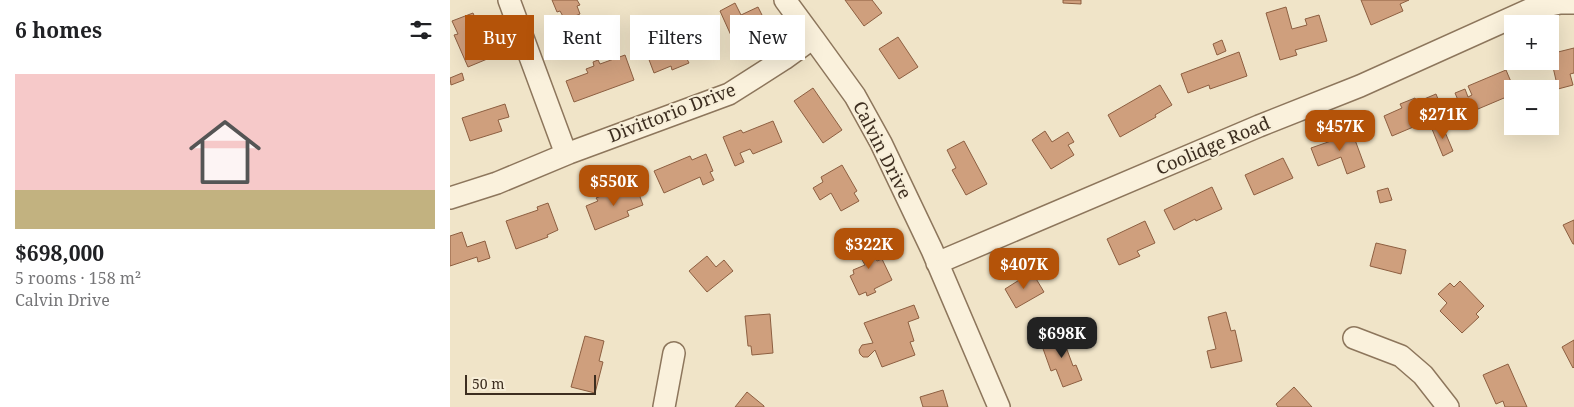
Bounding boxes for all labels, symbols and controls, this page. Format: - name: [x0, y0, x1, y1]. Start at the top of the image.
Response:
- chip: Buy: [465, 15, 534, 60]
- chip: Rent: [544, 15, 620, 60]
- chip: Filters: [630, 15, 720, 60]
- chip: New: [730, 15, 805, 60]
- map controls: [1504, 15, 1559, 135]
- button: +: [1504, 15, 1559, 70]
- text: 6 homes: [15, 16, 102, 44]
- icon: filters: [407, 16, 435, 44]
- street label: Divittorio Drive: [604, 77, 739, 147]
- button: −: [1504, 80, 1559, 135]
- street label: Calvin Drive: [848, 97, 918, 202]
- pin: $271K: [1408, 98, 1478, 140]
- text: $271K: [1419, 103, 1467, 125]
- icon: home: [180, 107, 270, 197]
- street label: Coolidge Road: [1152, 110, 1273, 180]
- pin: $457K: [1305, 110, 1375, 152]
- text: $457K: [1316, 115, 1364, 137]
- pin: $550K: [579, 164, 649, 207]
- text: $550K: [590, 170, 638, 192]
- pin: $322K: [834, 228, 904, 270]
- text: $322K: [845, 233, 893, 255]
- text: $698,000: [15, 239, 104, 267]
- pin: $407K: [989, 248, 1059, 290]
- text: $407K: [1000, 253, 1048, 275]
- text: 5 rooms · 158 m²: [15, 267, 141, 289]
- text: Calvin Drive: [15, 289, 110, 311]
- pin: $698K: [1027, 316, 1097, 359]
- text: $698K: [1038, 322, 1086, 344]
- scale bar: [465, 372, 596, 395]
- text: 50 m: [472, 374, 505, 393]

